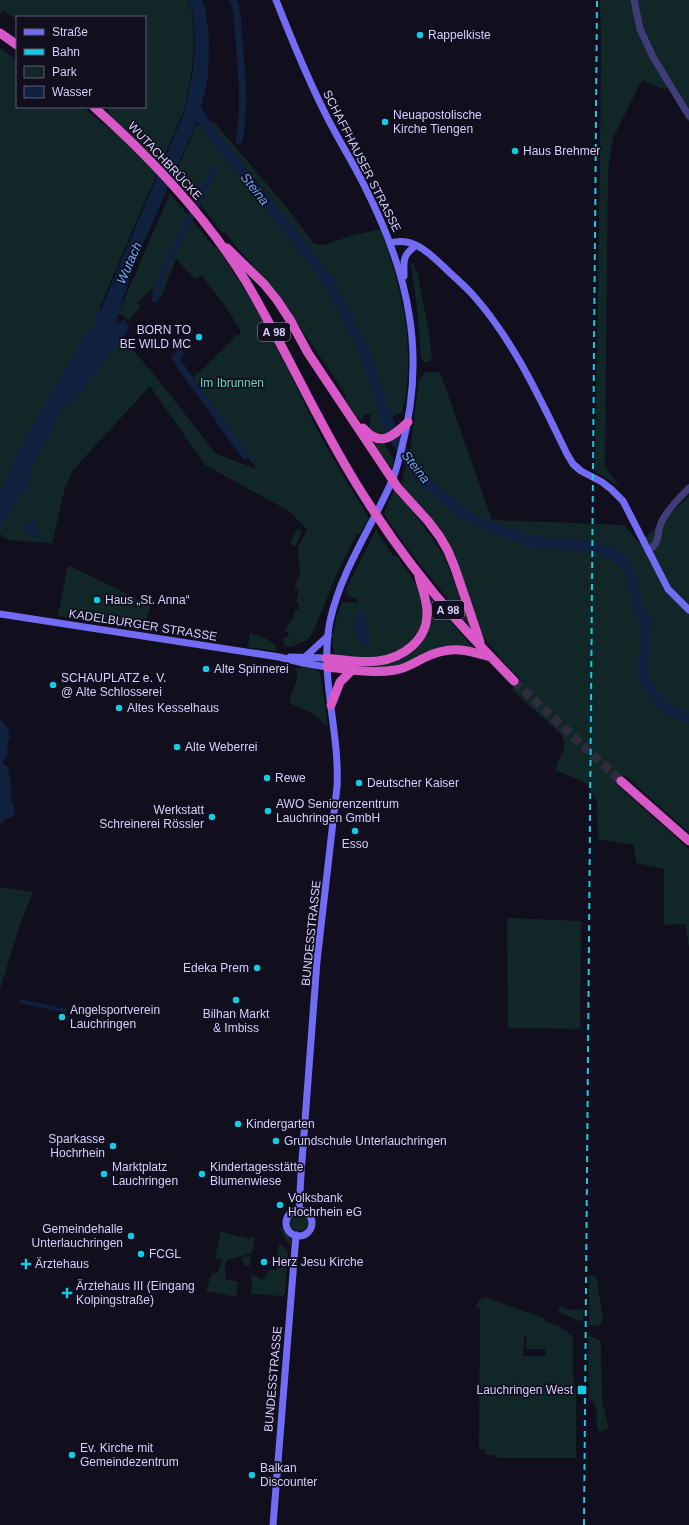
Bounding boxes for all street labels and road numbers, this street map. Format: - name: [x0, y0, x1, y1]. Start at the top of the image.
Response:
- street label: SCHAFFHAUSER STRASSE: [320, 88, 404, 234]
- street label: WUTACHBRÜCKE: [125, 119, 205, 203]
- road number: A 98: [258, 323, 290, 341]
- road number: A 98: [432, 601, 464, 619]
- street label: KADELBURGER STRASSE: [68, 606, 218, 644]
- street label: BUNDESSTRASSE: [298, 880, 324, 986]
- street label: BUNDESSTRASSE: [261, 1326, 285, 1432]

